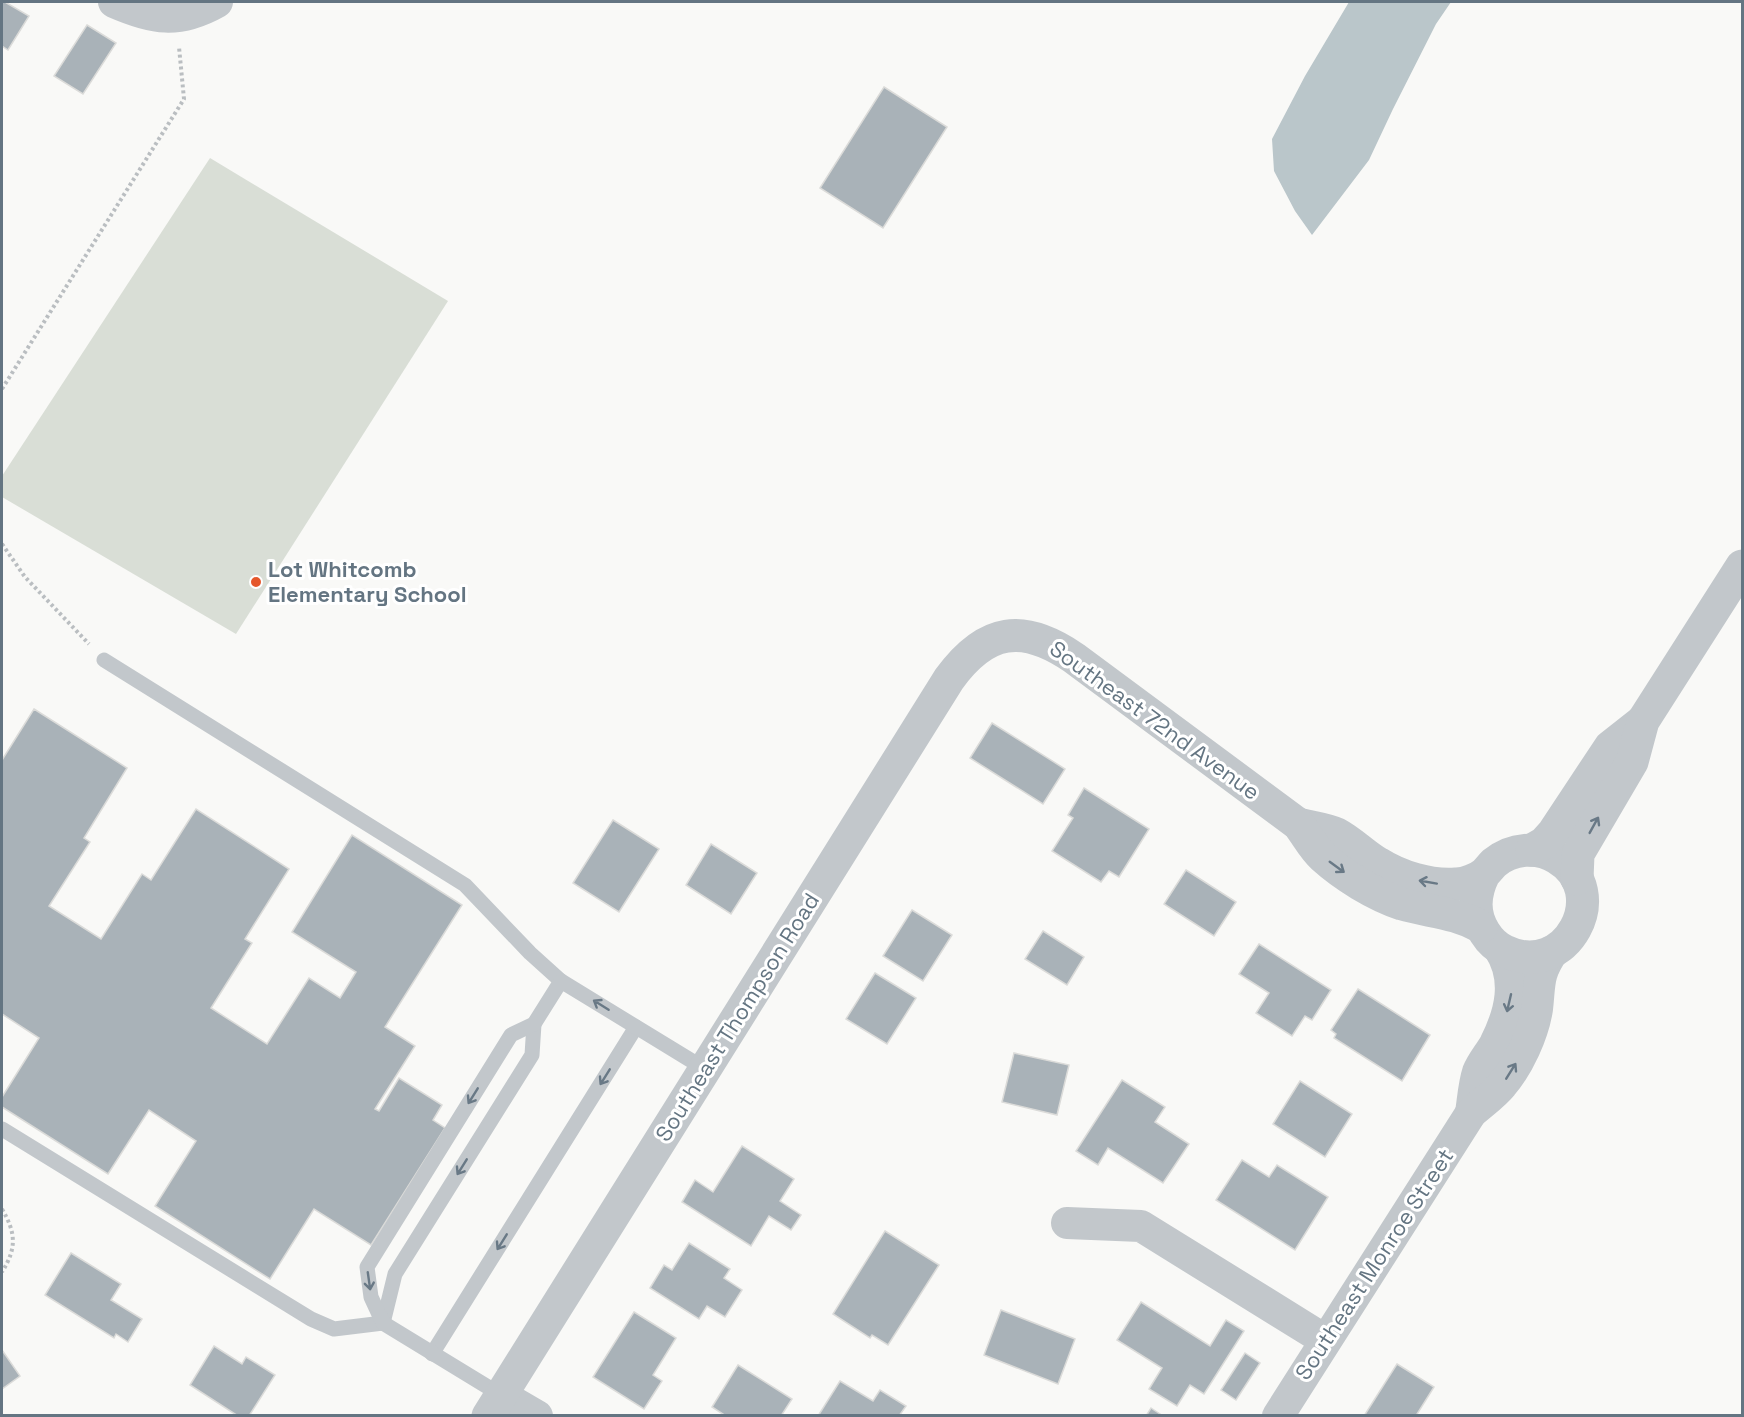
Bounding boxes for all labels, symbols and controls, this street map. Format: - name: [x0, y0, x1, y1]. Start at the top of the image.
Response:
- place label: Lot Whitcomb Elementary School: [268, 555, 467, 608]
- marker: Lot Whitcomb Elementary School: [249, 575, 263, 589]
- street label: Southeast 72nd Avenue: [1044, 634, 1266, 806]
- one-way arrow: [1588, 817, 1600, 834]
- one-way arrow: [1328, 861, 1344, 873]
- one-way arrow: [1419, 876, 1439, 887]
- street label: Southeast Thompson Road: [649, 888, 825, 1146]
- one-way arrow: [1503, 993, 1514, 1013]
- one-way arrow: [593, 999, 610, 1011]
- one-way arrow: [1505, 1063, 1517, 1080]
- one-way arrow: [599, 1068, 611, 1085]
- one-way arrow: [467, 1087, 479, 1104]
- street label: Southeast Monroe Street: [1289, 1143, 1459, 1385]
- one-way arrow: [455, 1158, 467, 1175]
- one-way arrow: [496, 1233, 508, 1250]
- one-way arrow: [363, 1271, 374, 1290]

